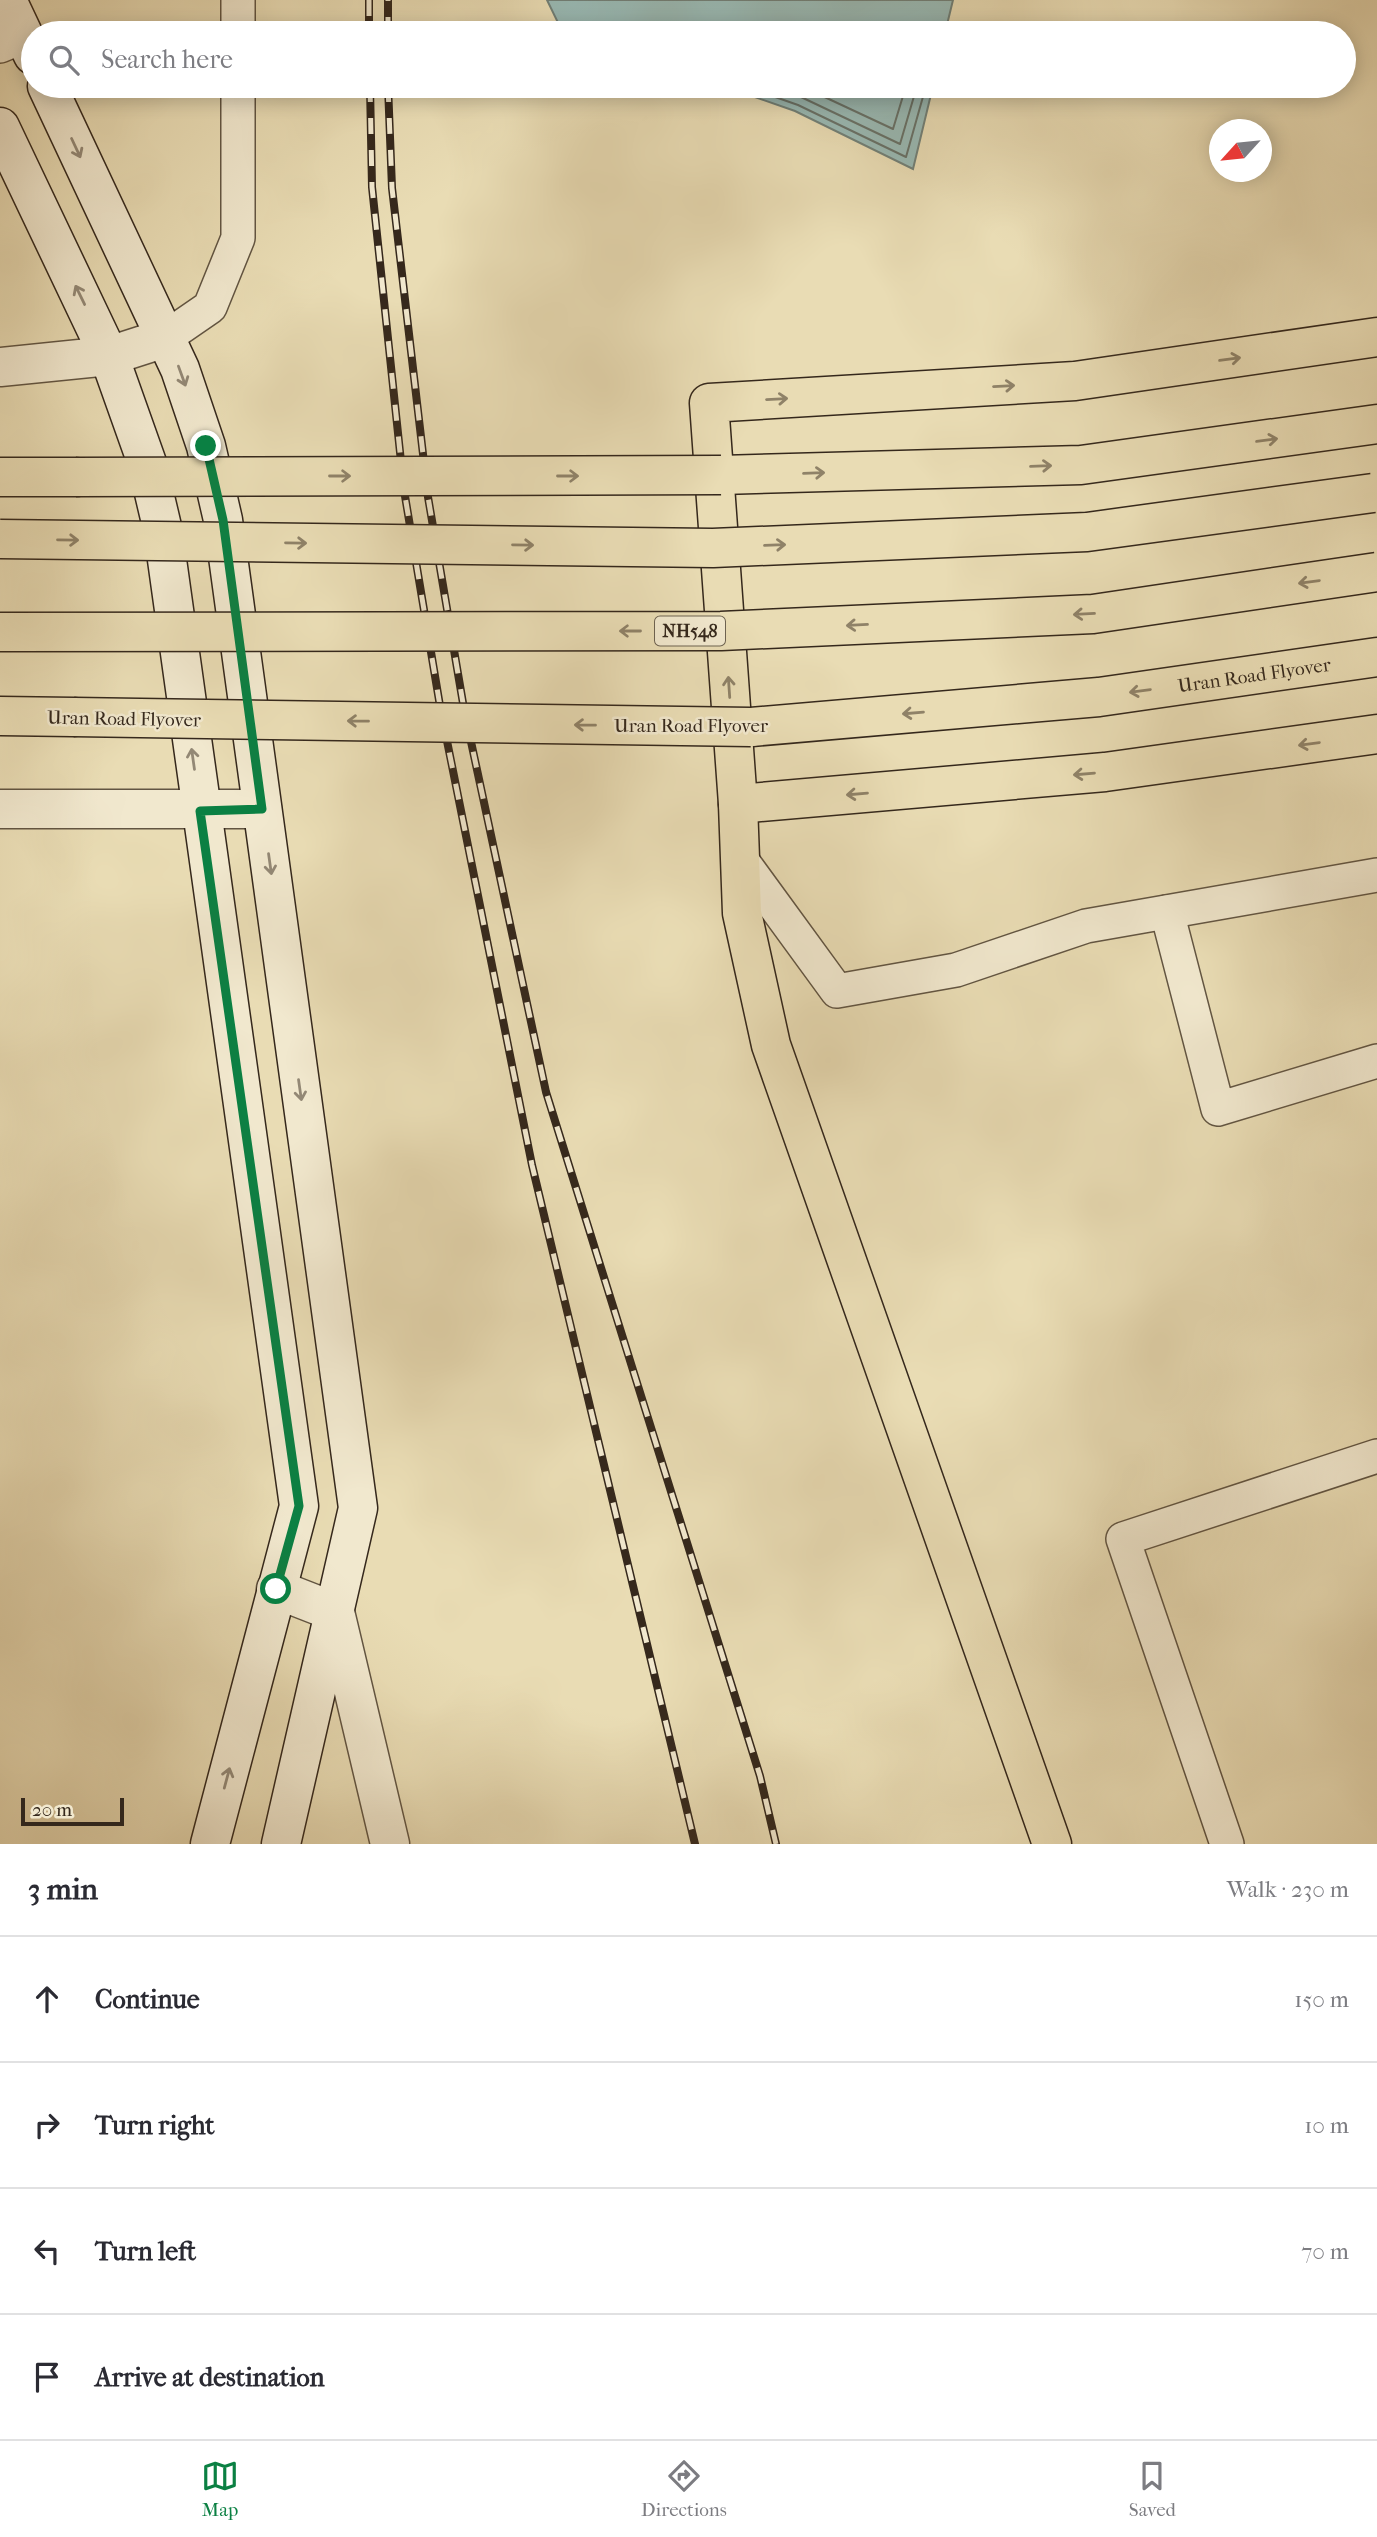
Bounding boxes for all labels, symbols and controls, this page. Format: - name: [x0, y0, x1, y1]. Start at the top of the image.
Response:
- search box: [21, 21, 1356, 98]
- icon: search: [45, 41, 83, 79]
- text: Search here: [101, 44, 233, 75]
- north arrow: [1209, 119, 1272, 182]
- one-way arrow: [71, 137, 84, 158]
- one-way arrow: [73, 285, 86, 306]
- one-way arrow: [1218, 352, 1241, 365]
- one-way arrow: [177, 365, 189, 387]
- one-way arrow: [993, 379, 1016, 392]
- one-way arrow: [765, 392, 788, 405]
- route end: [190, 430, 221, 461]
- one-way arrow: [1255, 433, 1278, 446]
- one-way arrow: [1029, 459, 1052, 472]
- one-way arrow: [802, 466, 825, 479]
- one-way arrow: [329, 469, 352, 483]
- one-way arrow: [556, 469, 579, 483]
- one-way arrow: [56, 533, 79, 547]
- one-way arrow: [284, 536, 307, 550]
- one-way arrow: [511, 539, 534, 552]
- one-way arrow: [763, 539, 786, 552]
- one-way arrow: [1299, 576, 1321, 589]
- one-way arrow: [1074, 608, 1096, 621]
- road number: NH548: [655, 616, 725, 646]
- one-way arrow: [846, 619, 869, 632]
- one-way arrow: [618, 624, 641, 638]
- street label: Uran Road Flyover: [1176, 654, 1333, 698]
- one-way arrow: [722, 676, 735, 699]
- one-way arrow: [1129, 685, 1152, 698]
- street label: Uran Road Flyover: [47, 707, 202, 731]
- one-way arrow: [903, 707, 925, 720]
- one-way arrow: [346, 715, 369, 728]
- street label: Uran Road Flyover: [614, 715, 769, 737]
- one-way arrow: [574, 718, 597, 732]
- one-way arrow: [1299, 737, 1321, 750]
- one-way arrow: [187, 748, 200, 771]
- one-way arrow: [1073, 768, 1096, 781]
- one-way arrow: [847, 788, 869, 801]
- one-way arrow: [263, 852, 276, 875]
- one-way arrow: [294, 1078, 307, 1101]
- route start: [260, 1573, 291, 1604]
- one-way arrow: [221, 1767, 234, 1790]
- scale bar: [21, 1795, 124, 1827]
- text: 20 m: [32, 1799, 72, 1821]
- text: 3 min: [28, 1872, 98, 1907]
- text: Walk · 230 m: [1227, 1876, 1349, 1903]
- icon: ahead: [28, 1980, 66, 2018]
- text: Continue: [95, 1984, 200, 2015]
- text: 150 m: [1294, 1986, 1349, 2013]
- icon: right: [28, 2106, 66, 2144]
- text: Turn right: [95, 2110, 215, 2141]
- text: 10 m: [1304, 2112, 1349, 2139]
- icon: left: [28, 2232, 66, 2270]
- text: Turn left: [95, 2236, 196, 2267]
- text: 70 m: [1301, 2238, 1349, 2265]
- icon: arrive: [28, 2358, 66, 2396]
- text: Arrive at destination: [95, 2362, 325, 2393]
- tab: Map: [201, 2457, 239, 2521]
- tab: Directions: [641, 2457, 727, 2521]
- tab: Saved: [1129, 2457, 1176, 2521]

